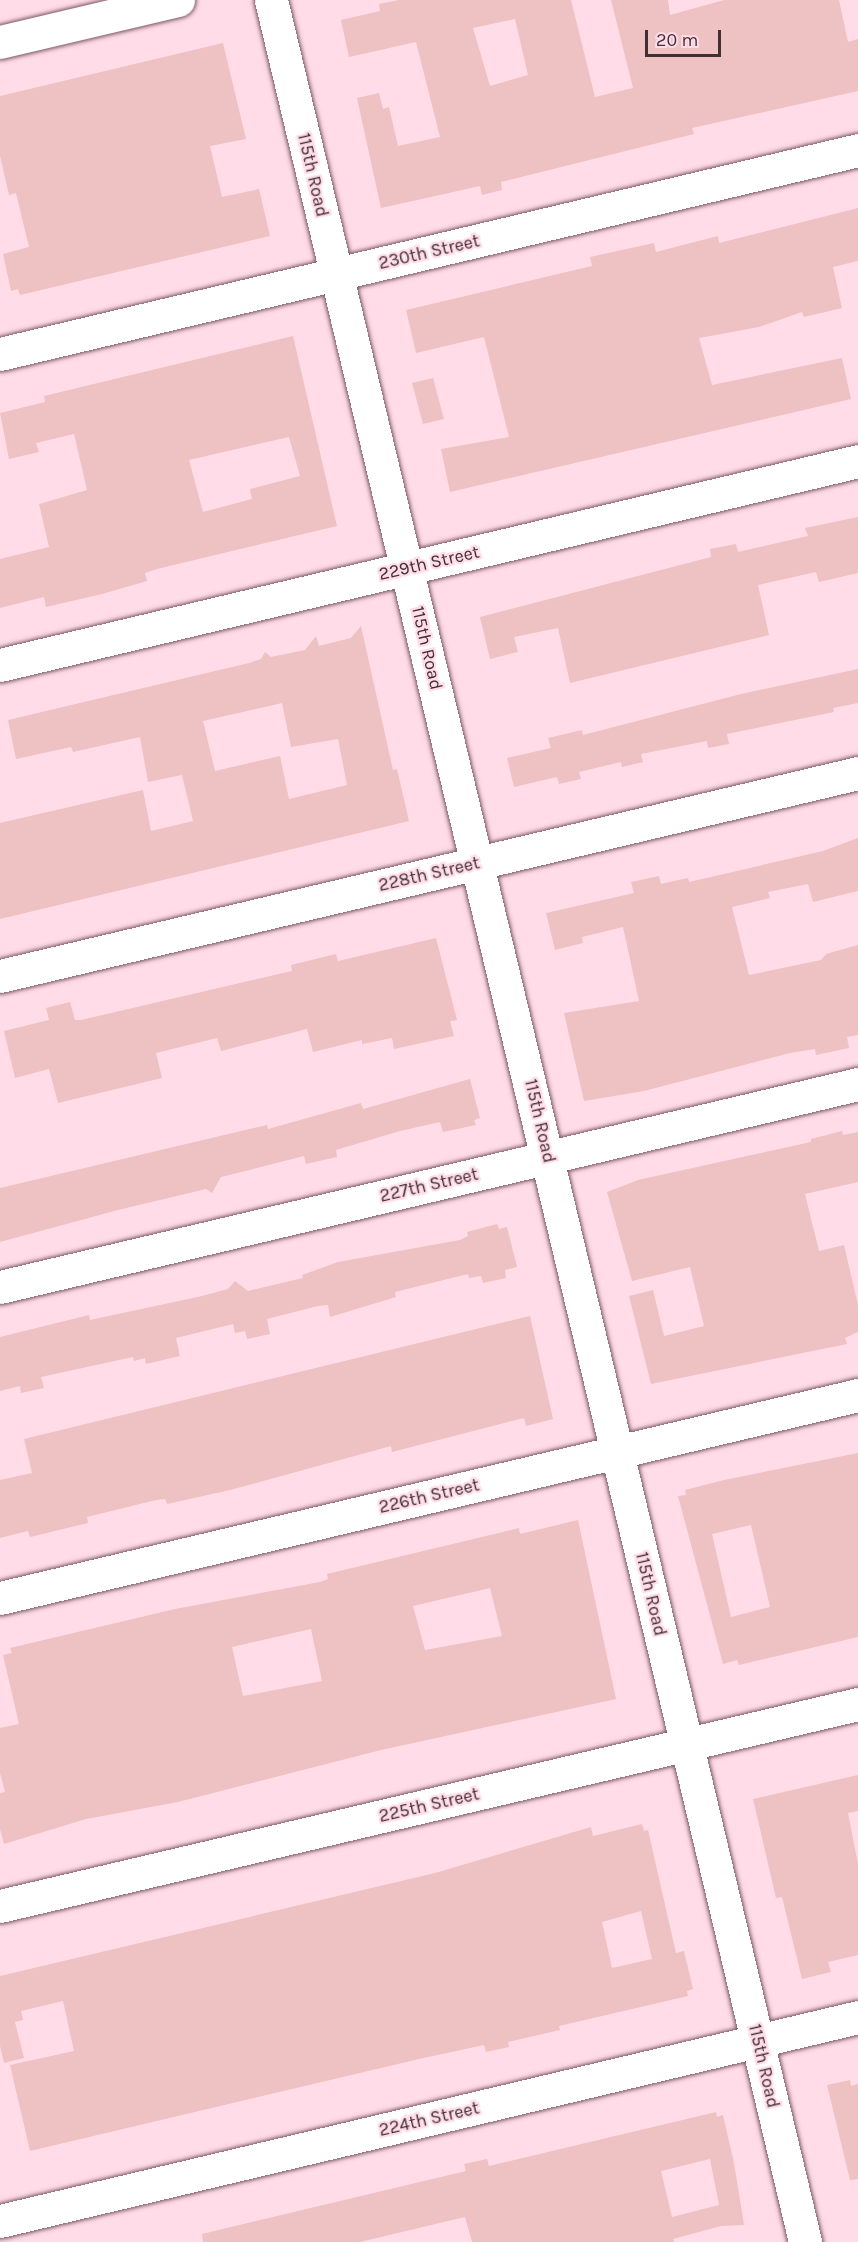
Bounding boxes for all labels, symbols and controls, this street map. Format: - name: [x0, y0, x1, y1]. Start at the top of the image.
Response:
- scale bar: [648, 18, 724, 56]
- text: 20 m: [656, 29, 698, 51]
- street label: 115th Road: [293, 131, 333, 219]
- street label: 230th Street: [376, 230, 482, 274]
- street label: 229th Street: [377, 541, 481, 585]
- street label: 115th Road: [407, 604, 447, 692]
- street label: 228th Street: [376, 852, 482, 896]
- street label: 115th Road: [520, 1077, 560, 1165]
- street label: 227th Street: [378, 1163, 480, 1207]
- street label: 226th Street: [377, 1474, 481, 1518]
- street label: 115th Road: [631, 1550, 671, 1638]
- street label: 225th Street: [377, 1783, 481, 1827]
- street label: 115th Road: [744, 2022, 784, 2110]
- street label: 224th Street: [377, 2097, 481, 2141]

